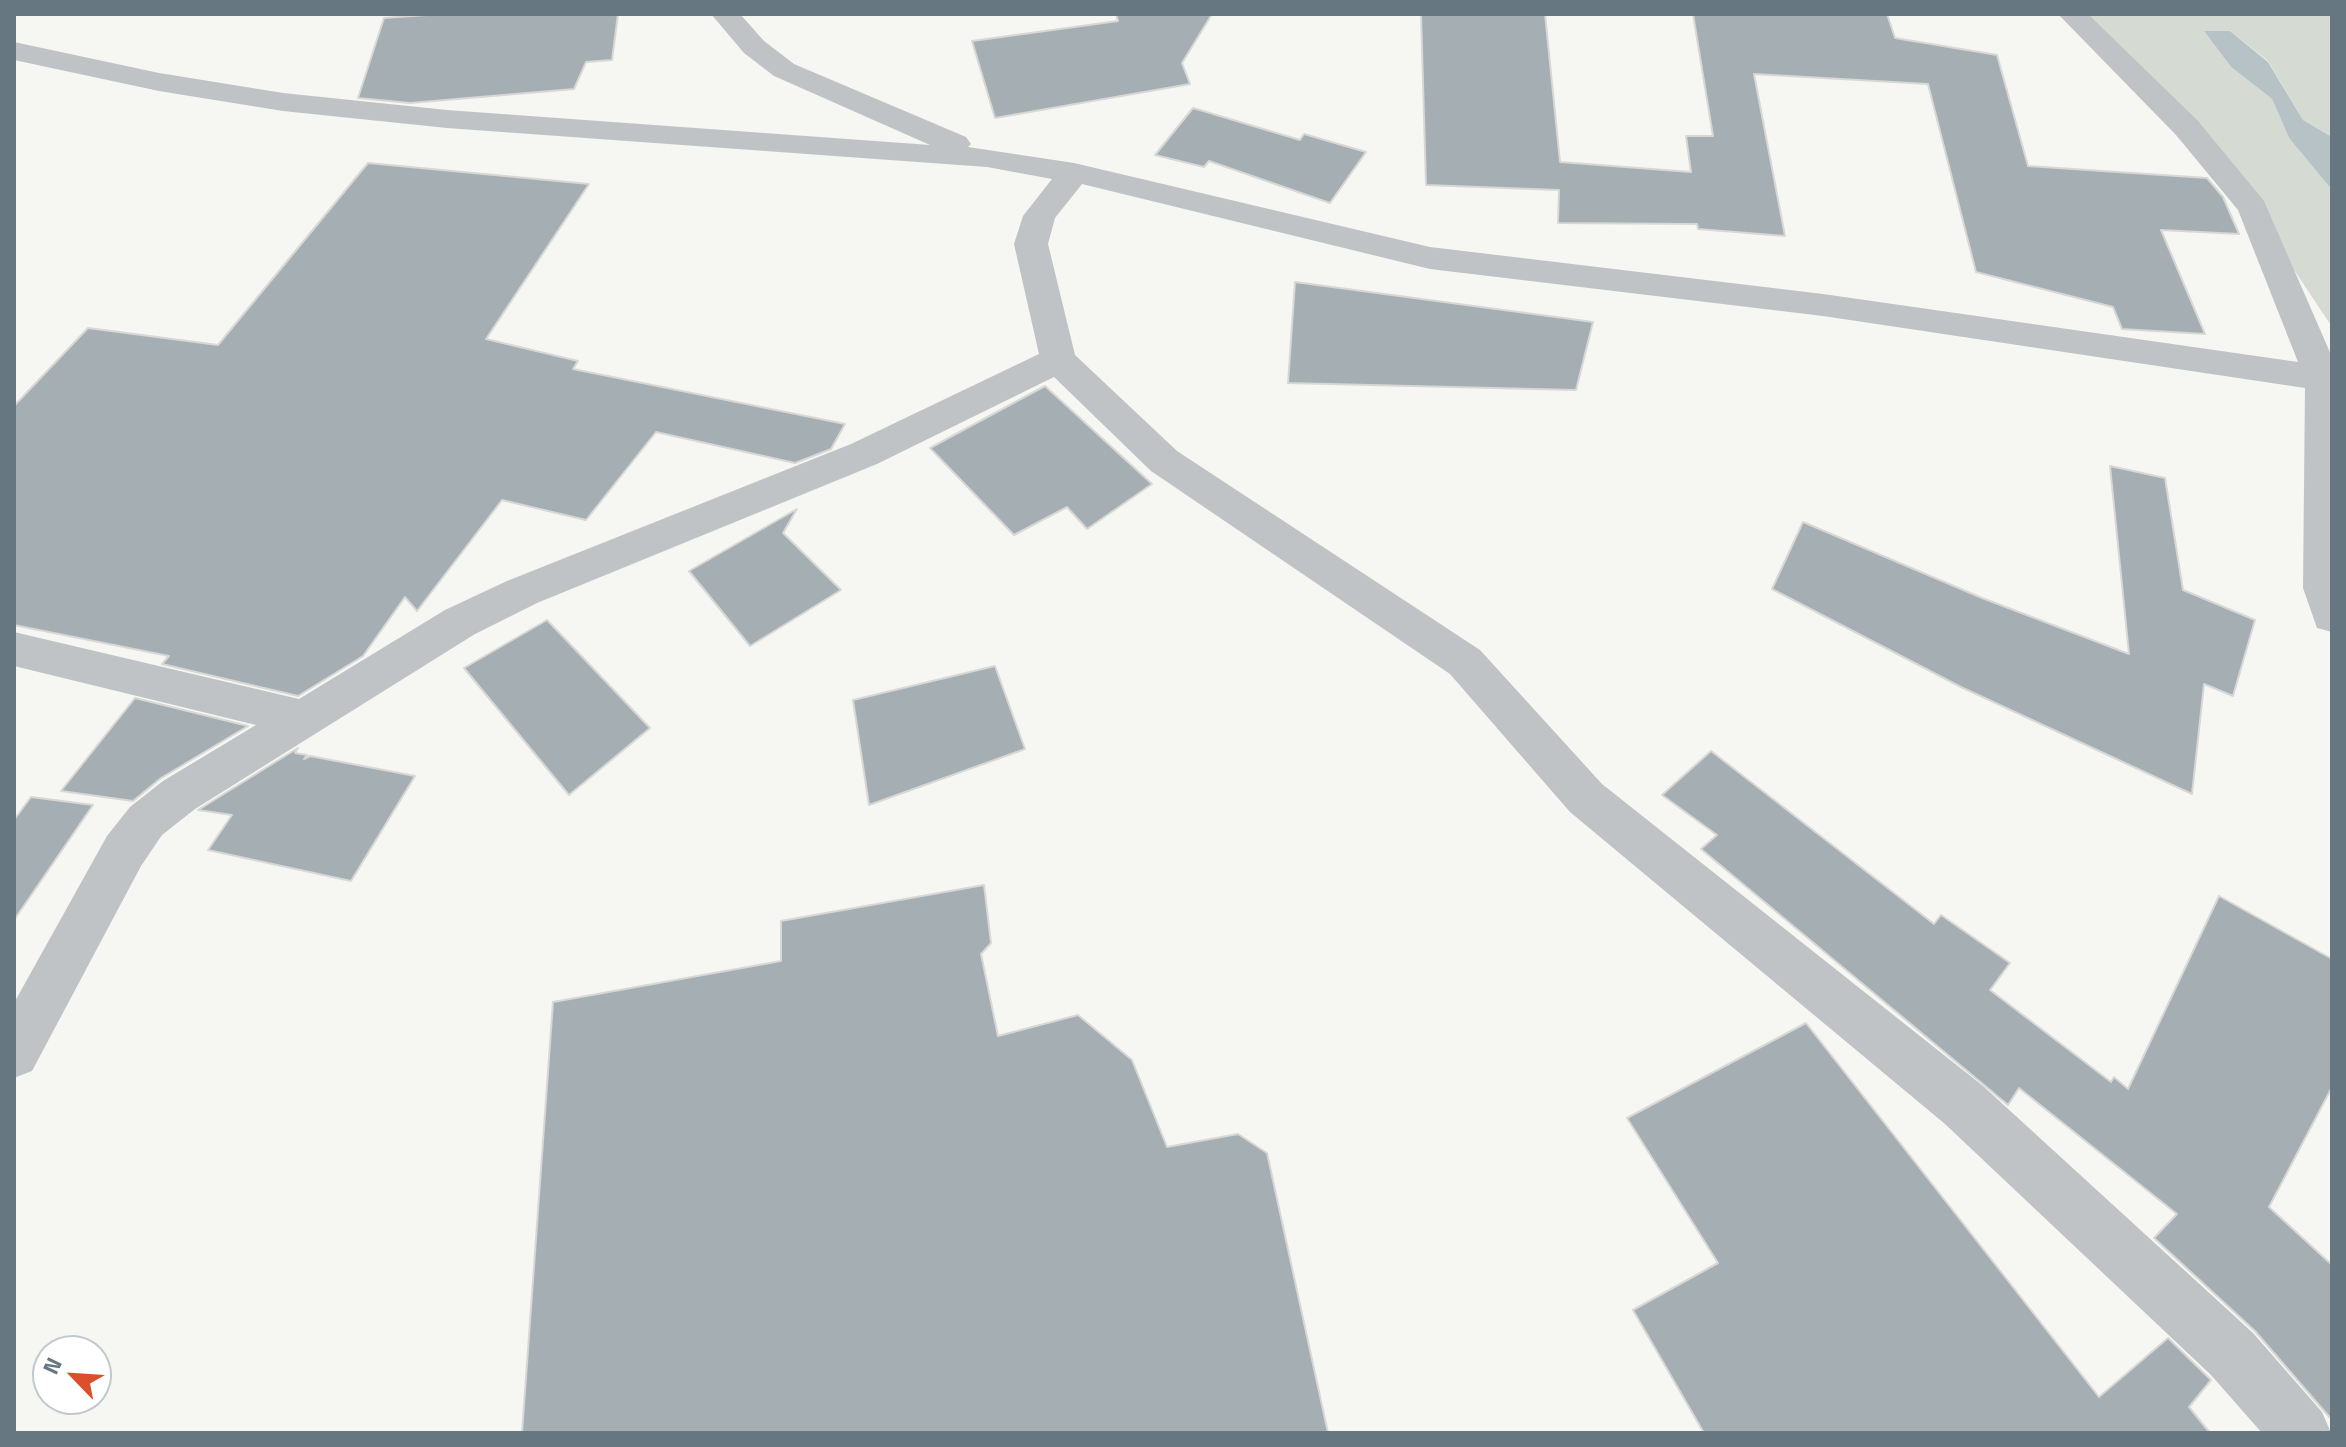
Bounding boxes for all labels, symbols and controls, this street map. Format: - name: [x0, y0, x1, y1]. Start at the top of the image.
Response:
- north arrow: [32, 1335, 112, 1415]
- text: N: [33, 1352, 71, 1380]

